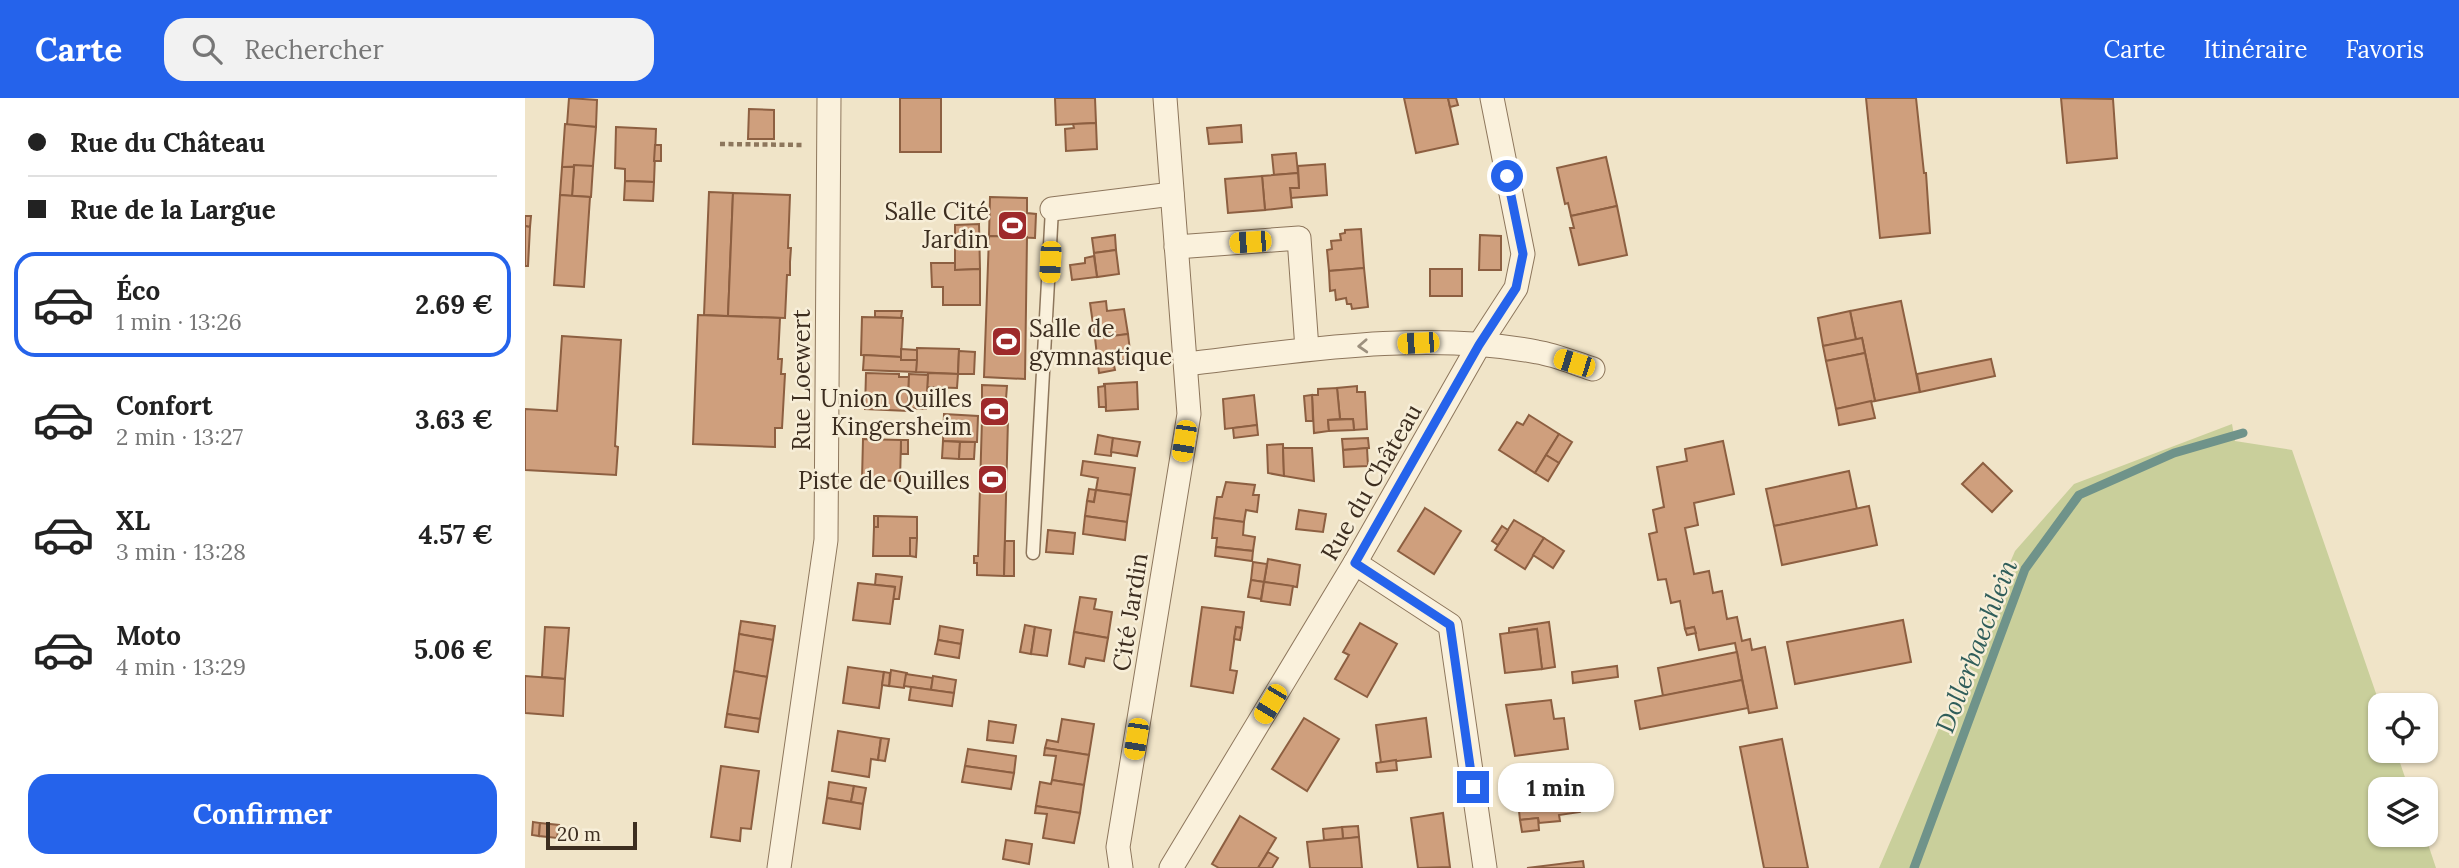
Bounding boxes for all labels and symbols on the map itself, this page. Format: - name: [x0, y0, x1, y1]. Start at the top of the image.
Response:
- route start: [1491, 160, 1523, 192]
- place label: Salle Cité Jardin: [884, 196, 989, 255]
- sports icon: Salle Cité Jardin: [995, 208, 1029, 242]
- car: [1229, 230, 1272, 254]
- car: [1039, 240, 1062, 284]
- street label: Rue Loewert: [786, 309, 817, 451]
- place label: Salle de gymnastique: [1029, 313, 1172, 372]
- sports icon: Salle de gymnastique: [989, 325, 1023, 359]
- car: [1397, 331, 1440, 355]
- one-way arrow: [1357, 338, 1368, 353]
- car: [1551, 347, 1598, 379]
- place label: Union Quilles Kingersheim: [820, 383, 972, 442]
- sports icon: Union Quilles Kingersheim: [978, 395, 1012, 429]
- street label: Rue du Château: [1314, 398, 1428, 566]
- car: [1171, 419, 1198, 463]
- sports icon: Piste de Quilles: [976, 463, 1010, 497]
- place label: Piste de Quilles: [798, 465, 970, 496]
- street label: Cité Jardin: [1105, 551, 1155, 673]
- water label: Dollerbaechlein: [1928, 555, 2024, 737]
- car: [1251, 681, 1290, 727]
- car: [1123, 717, 1150, 761]
- callout: 1 min: [1497, 762, 1613, 812]
- route end: [1457, 771, 1489, 803]
- scale bar: [546, 819, 637, 851]

